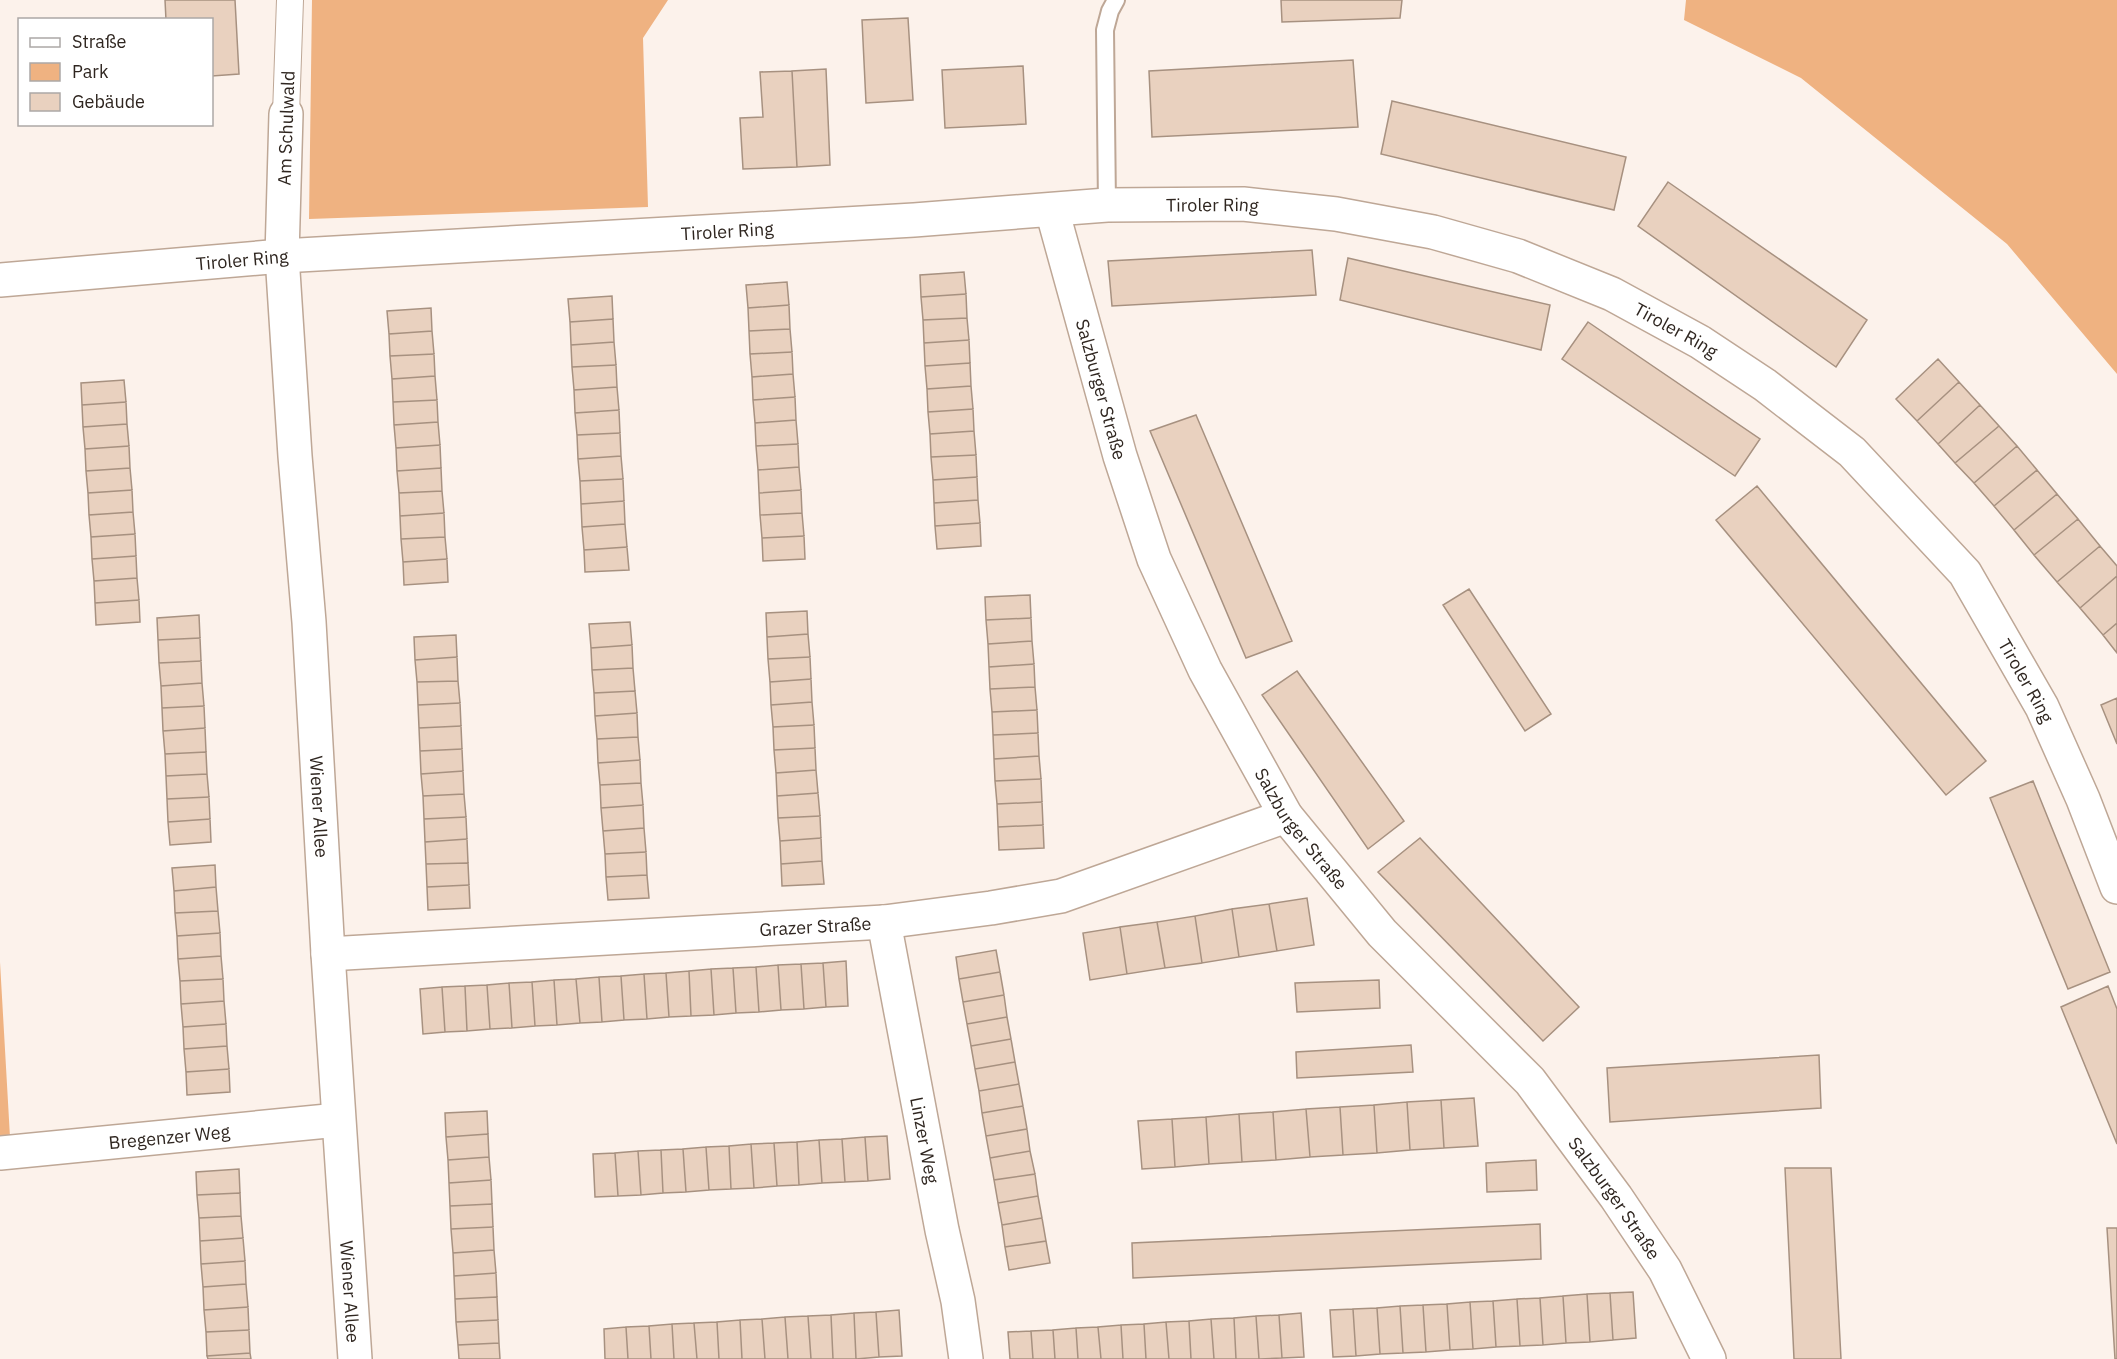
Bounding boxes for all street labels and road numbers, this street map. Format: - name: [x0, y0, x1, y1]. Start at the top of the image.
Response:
- street label: Am Schulwald: [273, 70, 299, 186]
- street label: Tiroler Ring: [1166, 192, 1260, 217]
- street label: Tiroler Ring: [680, 216, 775, 245]
- street label: Tiroler Ring: [195, 244, 290, 275]
- street label: Tiroler Ring: [1630, 297, 1723, 363]
- street label: Salzburger Straße: [1071, 316, 1132, 462]
- street label: Tiroler Ring: [1994, 634, 2059, 727]
- street label: Wiener Allee: [305, 755, 334, 859]
- street label: Salzburger Straße: [1250, 764, 1353, 894]
- street label: Grazer Straße: [759, 911, 872, 941]
- street label: Linzer Weg: [906, 1095, 945, 1186]
- street label: Bregenzer Weg: [107, 1119, 231, 1154]
- street label: Salzburger Straße: [1564, 1132, 1666, 1264]
- street label: Wiener Allee: [336, 1240, 365, 1344]

